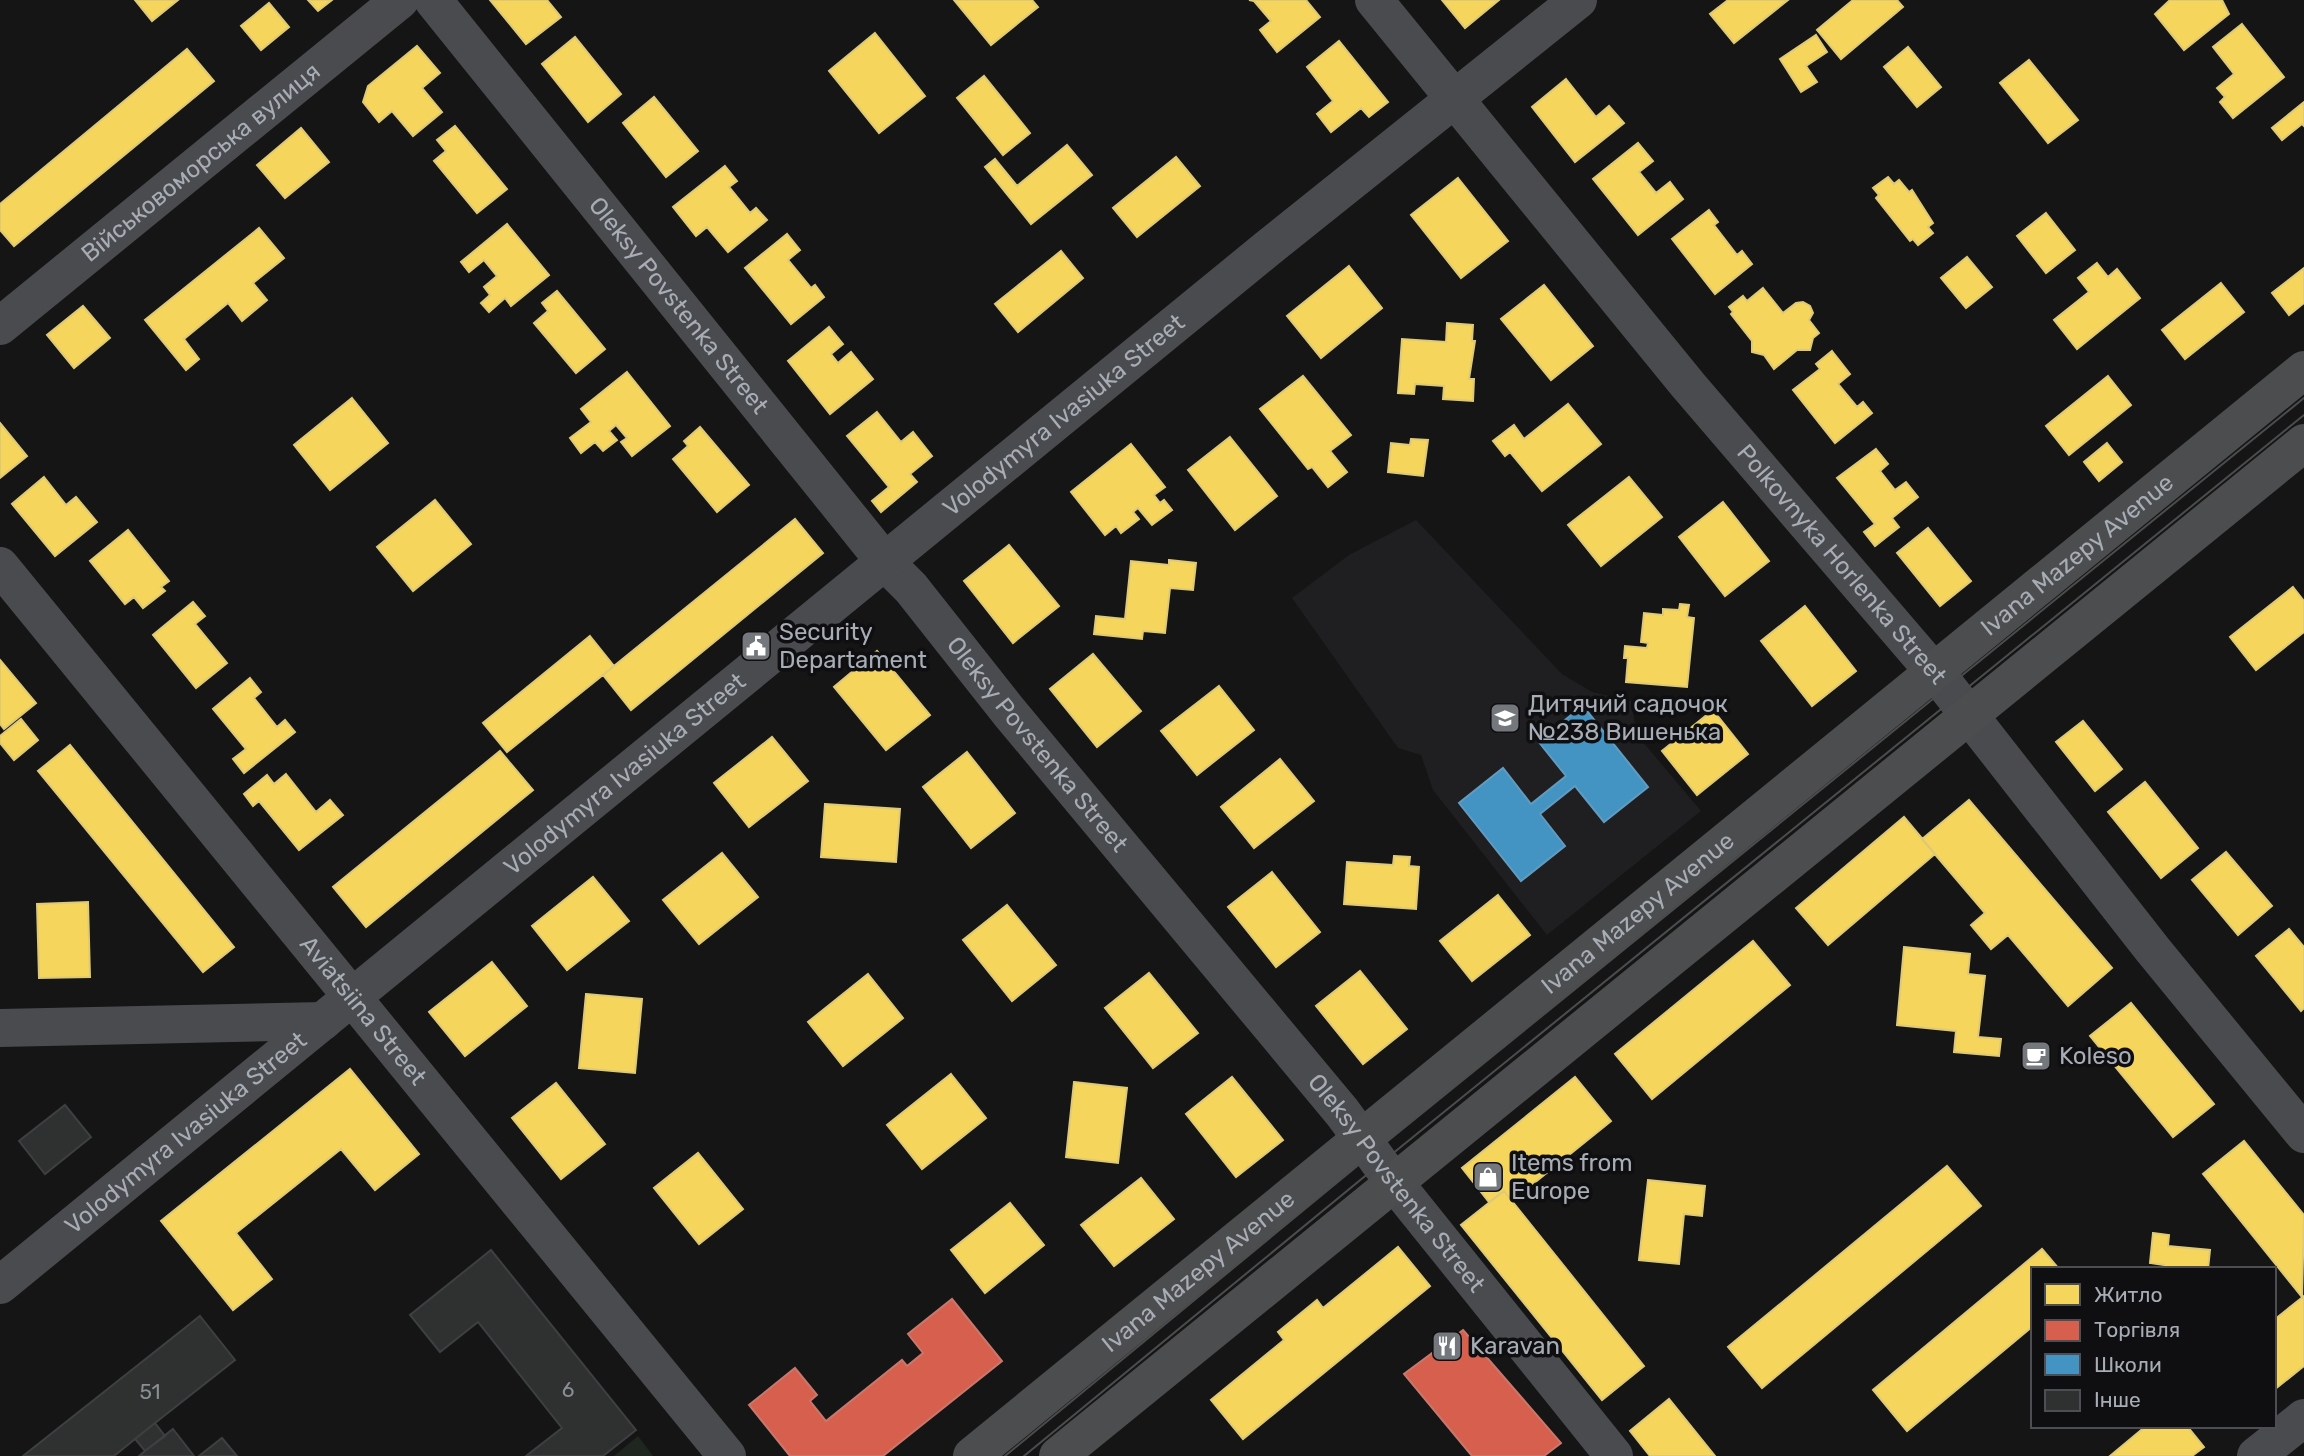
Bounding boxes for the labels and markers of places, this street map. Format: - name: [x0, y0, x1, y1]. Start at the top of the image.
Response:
- place label: Security Departament: [779, 618, 927, 674]
- public building icon: Security Departament: [739, 629, 773, 663]
- place label: Дитячий садочок №238 Вишенька: [1528, 690, 1728, 746]
- school or university icon: Дитячий садочок №238 Вишенька: [1488, 701, 1522, 735]
- cafe icon: Koleso: [2019, 1039, 2053, 1073]
- place label: Koleso: [2059, 1042, 2132, 1070]
- place label: Items from Europe: [1511, 1149, 1633, 1205]
- shop icon: Items from Europe: [1471, 1160, 1505, 1194]
- restaurant icon: Karavan: [1430, 1329, 1464, 1363]
- place label: Karavan: [1470, 1332, 1560, 1360]

